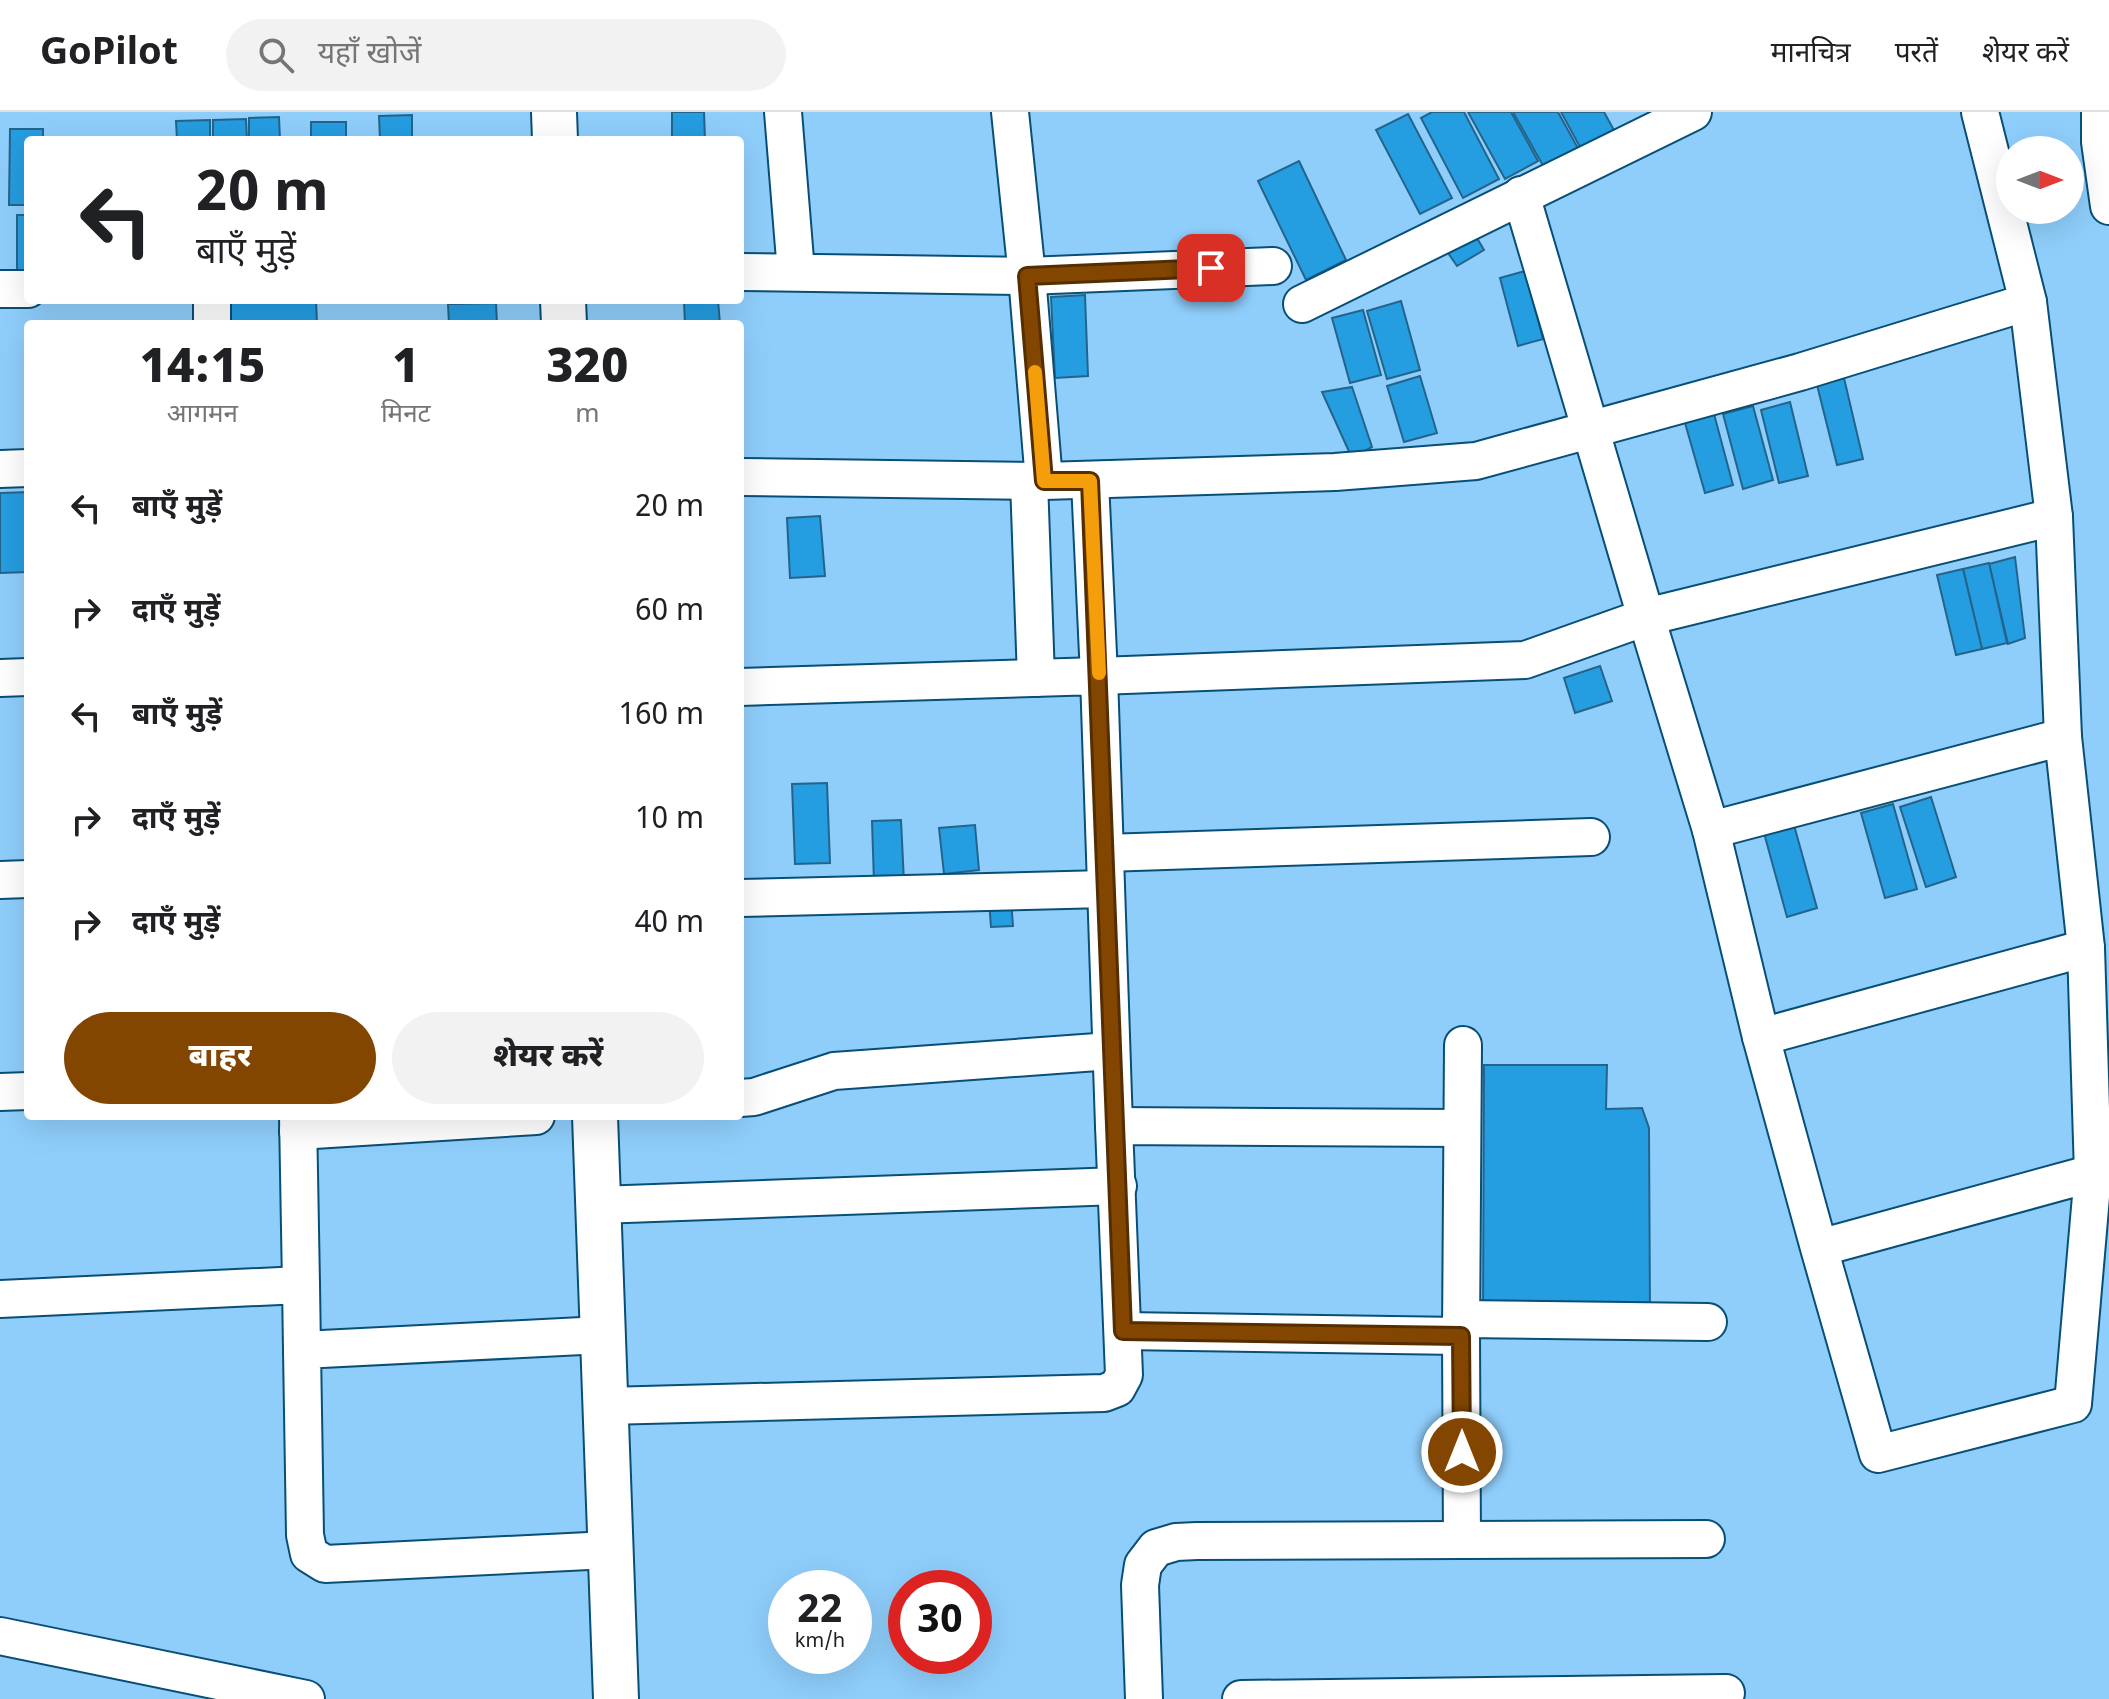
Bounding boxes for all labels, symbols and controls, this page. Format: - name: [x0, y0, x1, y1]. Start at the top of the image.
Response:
- search box: [226, 19, 786, 91]
- text: GoPilot: [40, 30, 178, 80]
- icon: search: [254, 33, 298, 77]
- text: यहाँ खोजें: [318, 36, 421, 75]
- text: मानचित्र: [1771, 37, 1851, 73]
- text: परतें: [1895, 37, 1938, 73]
- text: शेयर करें: [1982, 37, 2069, 73]
- north arrow: [1996, 136, 2084, 224]
- map controls: [1996, 136, 2084, 224]
- text: 20 m: [196, 160, 329, 233]
- icon: left: [64, 168, 168, 272]
- text: बाएँ मुड़ें: [196, 231, 296, 278]
- pin: [1177, 234, 1245, 302]
- icon: arrive: [1189, 246, 1233, 290]
- text: 14:15: [139, 339, 265, 402]
- text: 1: [392, 339, 420, 402]
- text: 320: [546, 339, 629, 402]
- text: आगमन: [167, 399, 238, 433]
- text: मिनट: [381, 399, 431, 433]
- text: m: [575, 399, 600, 433]
- icon: left: [64, 486, 108, 530]
- text: बाएँ मुड़ें: [132, 489, 222, 528]
- text: 20 m: [635, 489, 704, 528]
- icon: right: [64, 590, 108, 634]
- text: दाएँ मुड़ें: [132, 593, 220, 632]
- text: 60 m: [635, 593, 704, 632]
- icon: left: [64, 694, 108, 738]
- text: बाएँ मुड़ें: [132, 697, 222, 736]
- text: 160 m: [619, 697, 704, 736]
- icon: right: [64, 798, 108, 842]
- text: दाएँ मुड़ें: [132, 801, 220, 840]
- text: 10 m: [635, 801, 704, 840]
- icon: right: [64, 902, 108, 946]
- text: दाएँ मुड़ें: [132, 905, 220, 944]
- text: 40 m: [635, 905, 704, 944]
- button: बाहर: [64, 1012, 376, 1104]
- button: शेयर करें: [392, 1012, 704, 1104]
- position arrow: [1420, 1410, 1504, 1494]
- speed limit sign: 30: [888, 1570, 992, 1674]
- text: 22: [797, 1586, 843, 1638]
- text: km/h: [795, 1629, 845, 1655]

